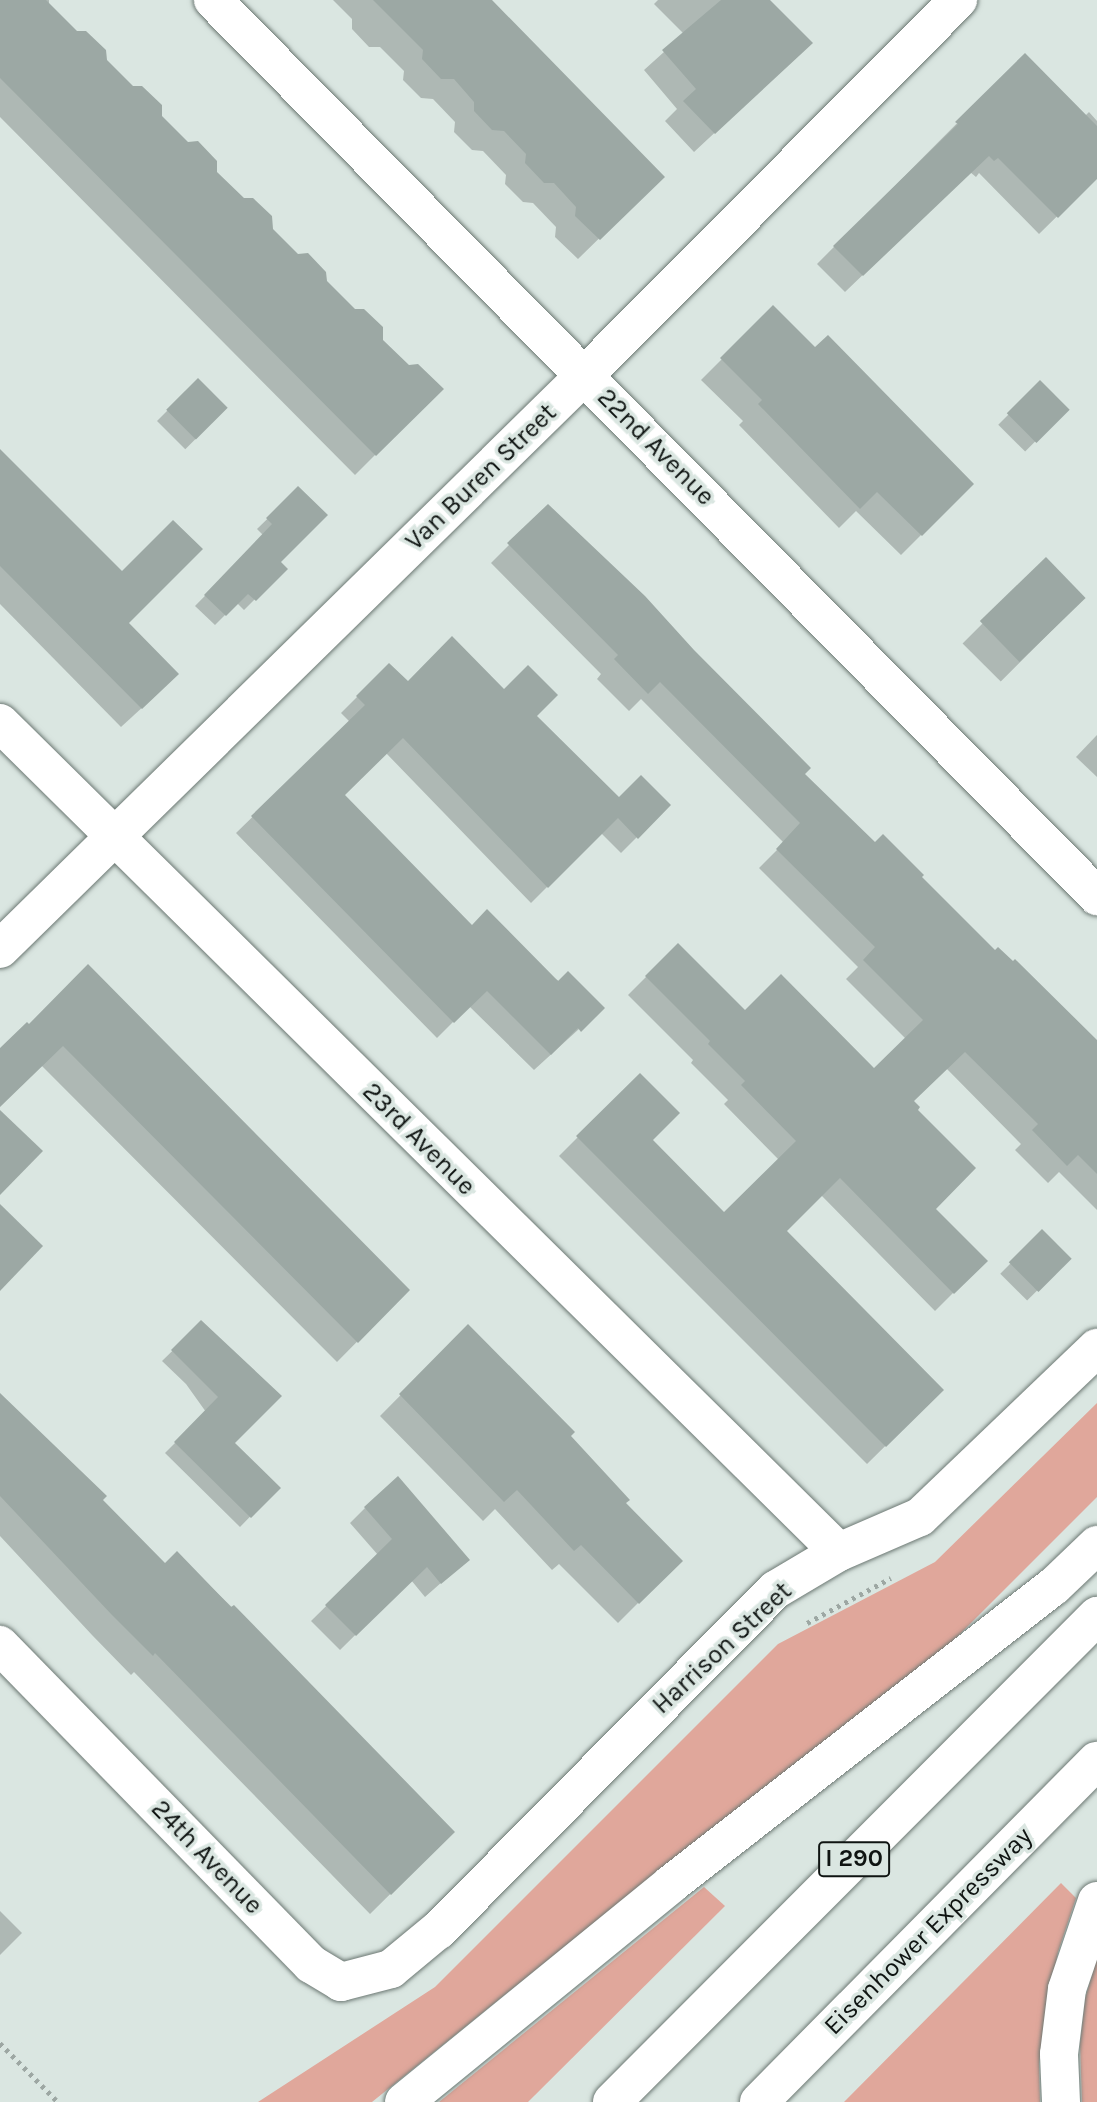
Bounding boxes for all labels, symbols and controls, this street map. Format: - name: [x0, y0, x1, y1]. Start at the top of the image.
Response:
- street label: 22nd Avenue: [591, 382, 721, 512]
- street label: Van Buren Street: [399, 397, 563, 557]
- street label: 23rd Avenue: [356, 1076, 482, 1202]
- street label: Harrison Street: [646, 1575, 798, 1721]
- street label: 24th Avenue: [145, 1793, 269, 1921]
- street label: Eisenhower Expressway: [818, 1821, 1038, 2041]
- road number: I 290: [817, 1838, 891, 1880]

